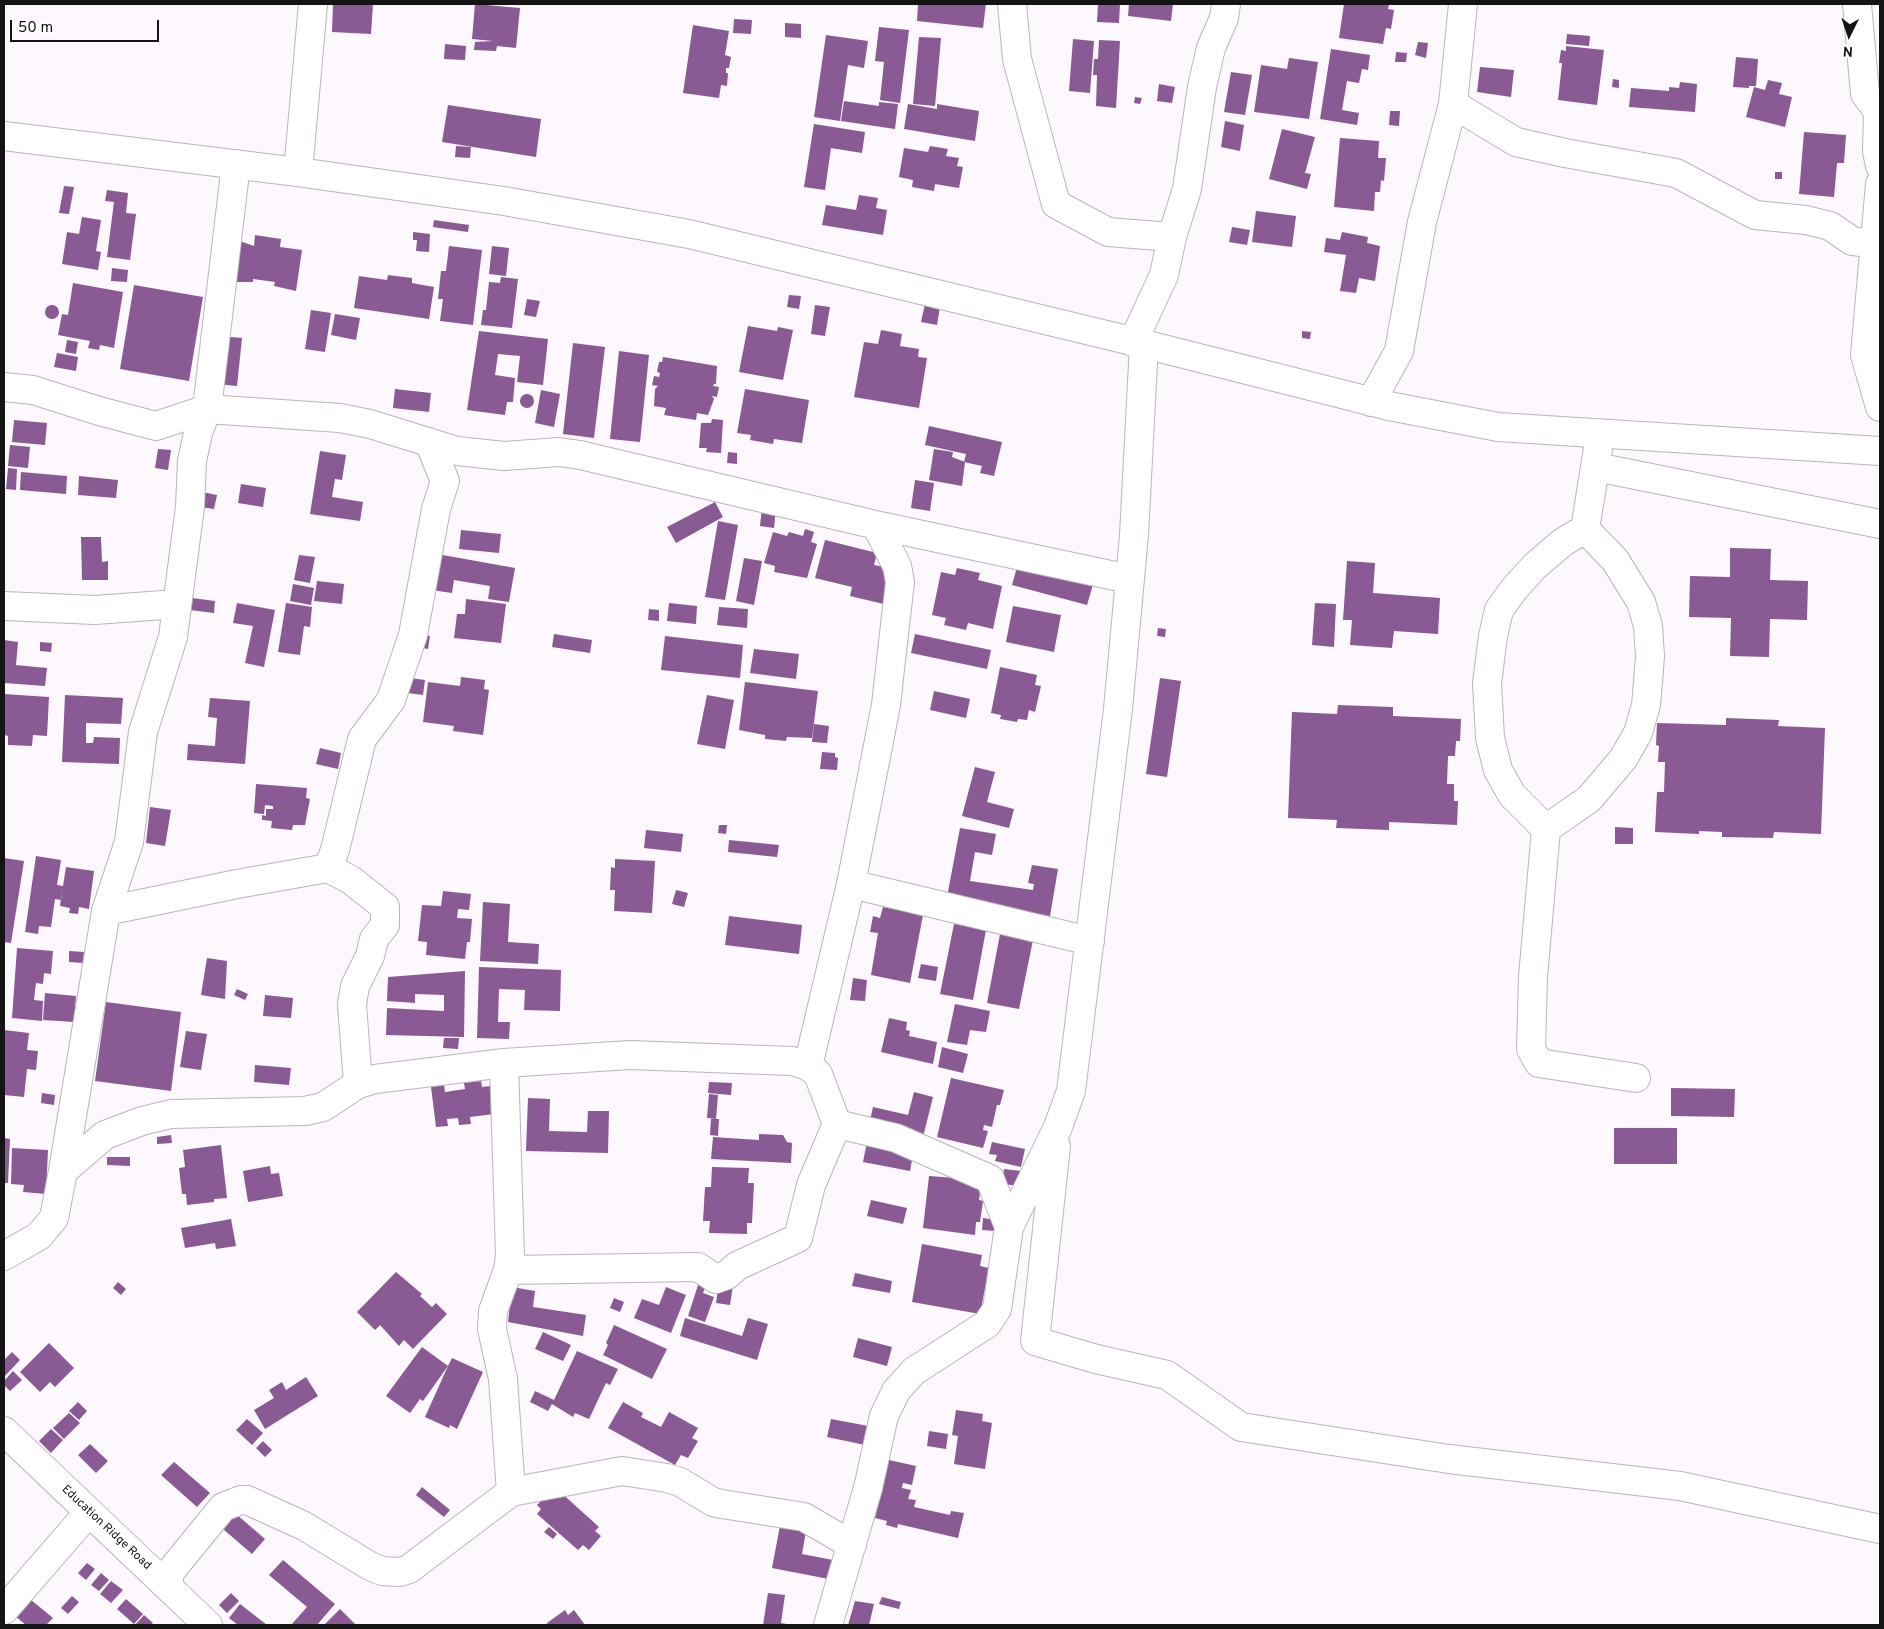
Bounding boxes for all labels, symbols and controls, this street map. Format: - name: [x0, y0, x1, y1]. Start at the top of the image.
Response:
- scale bar: [12, 10, 161, 42]
- north arrow: [1824, 10, 1874, 60]
- text: 50 m: [18, 19, 53, 38]
- text: N: [1842, 42, 1854, 59]
- street label: Education Ridge Road: [58, 1483, 154, 1573]

